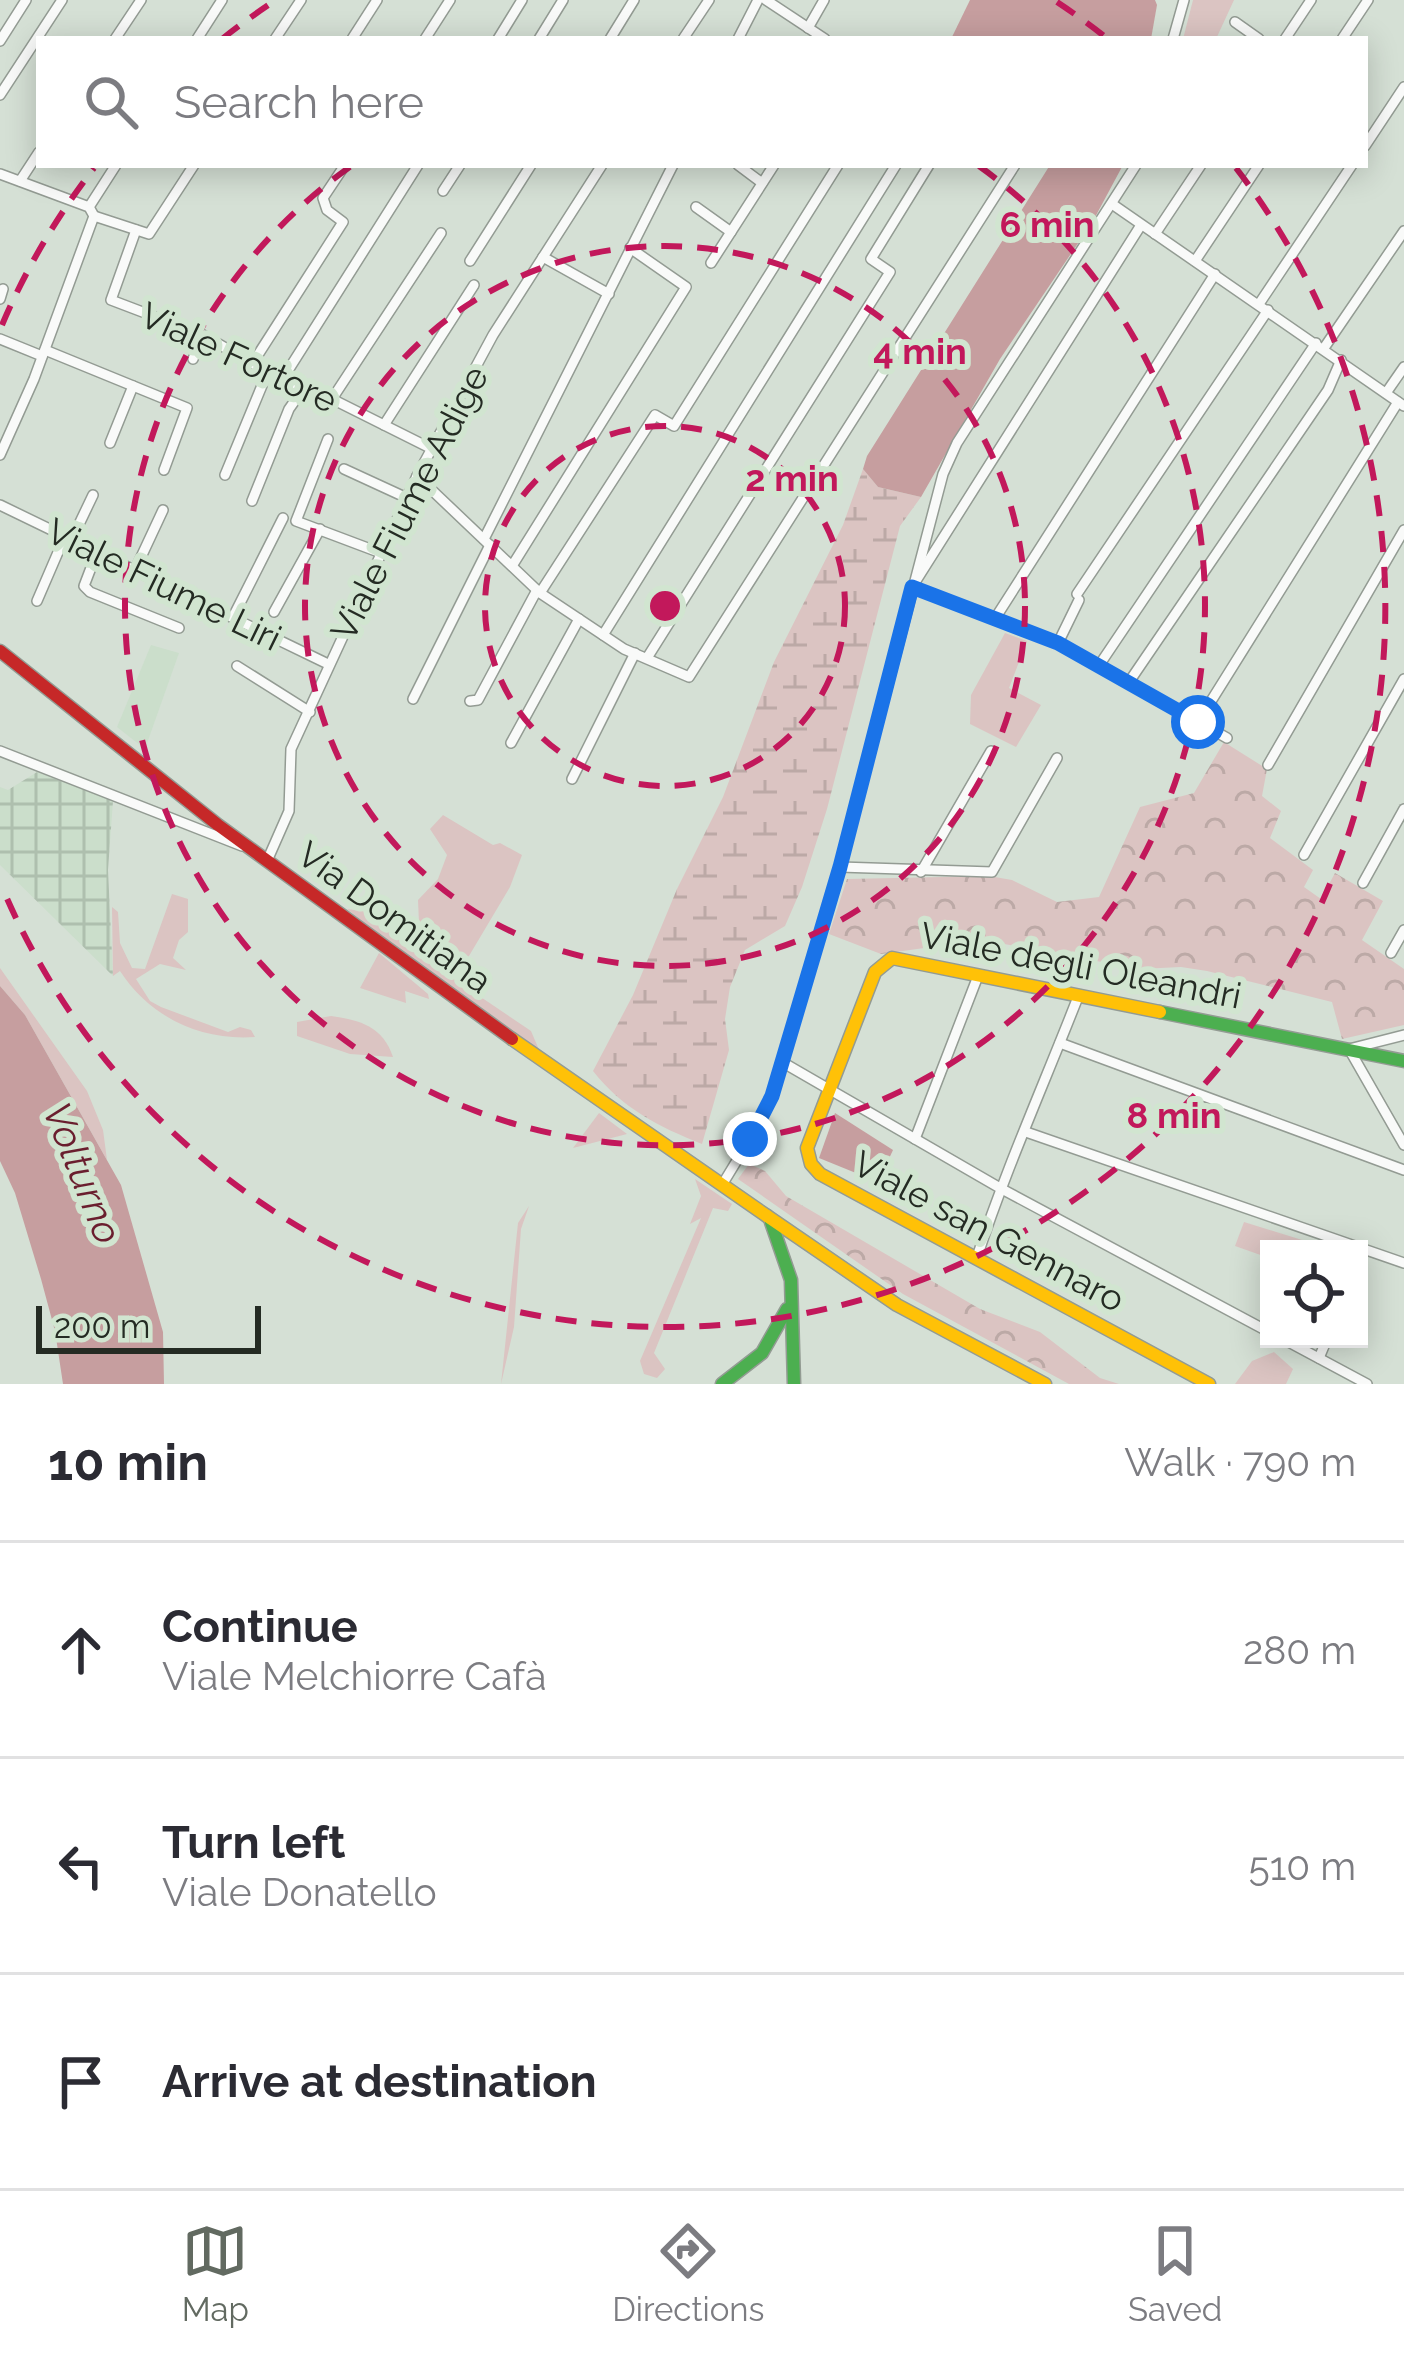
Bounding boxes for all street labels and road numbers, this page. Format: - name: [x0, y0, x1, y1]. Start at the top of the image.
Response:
- street label: Viale Fortore: [134, 293, 344, 421]
- street label: Viale Fiume Adige: [322, 359, 496, 647]
- street label: Viale Fiume Liri: [40, 509, 288, 659]
- street label: Via Domitiana: [290, 833, 500, 1001]
- street label: Viale degli Oleandri: [917, 913, 1245, 1017]
- street label: Viale san Gennaro: [846, 1142, 1132, 1320]

